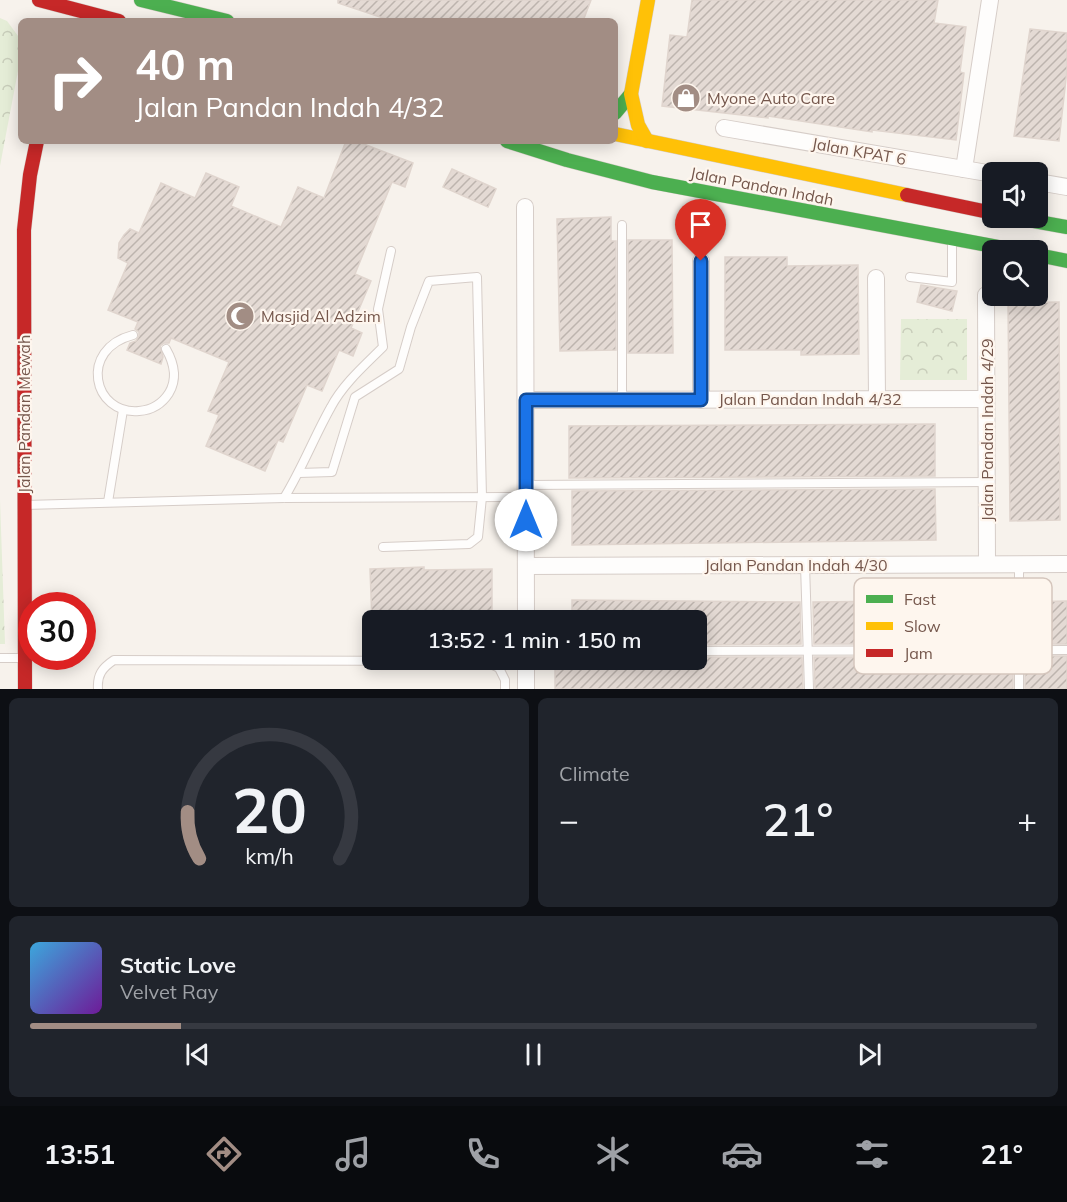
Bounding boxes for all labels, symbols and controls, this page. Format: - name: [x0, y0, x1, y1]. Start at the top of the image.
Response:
- text: 40 m: [135, 38, 235, 91]
- icon: right: [36, 42, 114, 120]
- shop icon: Myone Auto Care: [670, 82, 702, 114]
- place label: Myone Auto Care: [707, 88, 835, 108]
- text: Jalan Pandan Indah 4/32: [135, 90, 444, 124]
- street label: Jalan KPAT 6: [810, 133, 908, 169]
- street label: Jalan Pandan Indah: [689, 162, 835, 210]
- map controls: [982, 162, 1048, 306]
- button: sound: [982, 162, 1048, 228]
- pin: [675, 199, 726, 261]
- icon: arrive: [684, 208, 717, 241]
- button: search: [982, 240, 1048, 306]
- mosque icon: Masjid Al Adzim: [224, 300, 256, 332]
- place label: Masjid Al Adzim: [261, 306, 381, 326]
- street label: Jalan Pandan Mewah: [14, 335, 34, 493]
- street label: Jalan Pandan Indah 4/29: [977, 338, 997, 522]
- street label: Jalan Pandan Indah 4/32: [718, 389, 902, 409]
- position arrow: [494, 488, 558, 552]
- street label: Jalan Pandan Indah 4/30: [704, 555, 888, 575]
- legend: [854, 578, 1052, 674]
- text: Fast: [904, 589, 936, 609]
- speed limit sign: 30: [18, 592, 96, 670]
- text: Slow: [904, 616, 941, 636]
- text: 13:52 · 1 min · 150 m: [427, 626, 642, 654]
- text: Jam: [904, 643, 933, 663]
- text: Climate: [559, 761, 630, 786]
- text: 20: [232, 770, 306, 849]
- text: 21°: [763, 791, 833, 847]
- text: −: [559, 799, 579, 840]
- text: +: [1017, 799, 1037, 840]
- text: km/h: [245, 843, 293, 870]
- text: Static Love: [120, 951, 236, 979]
- text: Velvet Ray: [120, 979, 218, 1004]
- icon: previous: [181, 1038, 214, 1071]
- icon: pause: [517, 1038, 550, 1071]
- icon: next: [853, 1038, 886, 1071]
- icon: directions: [203, 1133, 245, 1175]
- icon: music: [332, 1133, 374, 1175]
- icon: phone: [462, 1133, 504, 1175]
- icon: climate: [592, 1133, 634, 1175]
- icon: car: [721, 1133, 763, 1175]
- icon: filters: [851, 1133, 893, 1175]
- text: 13:51: [44, 1137, 115, 1171]
- text: 21°: [980, 1137, 1023, 1171]

